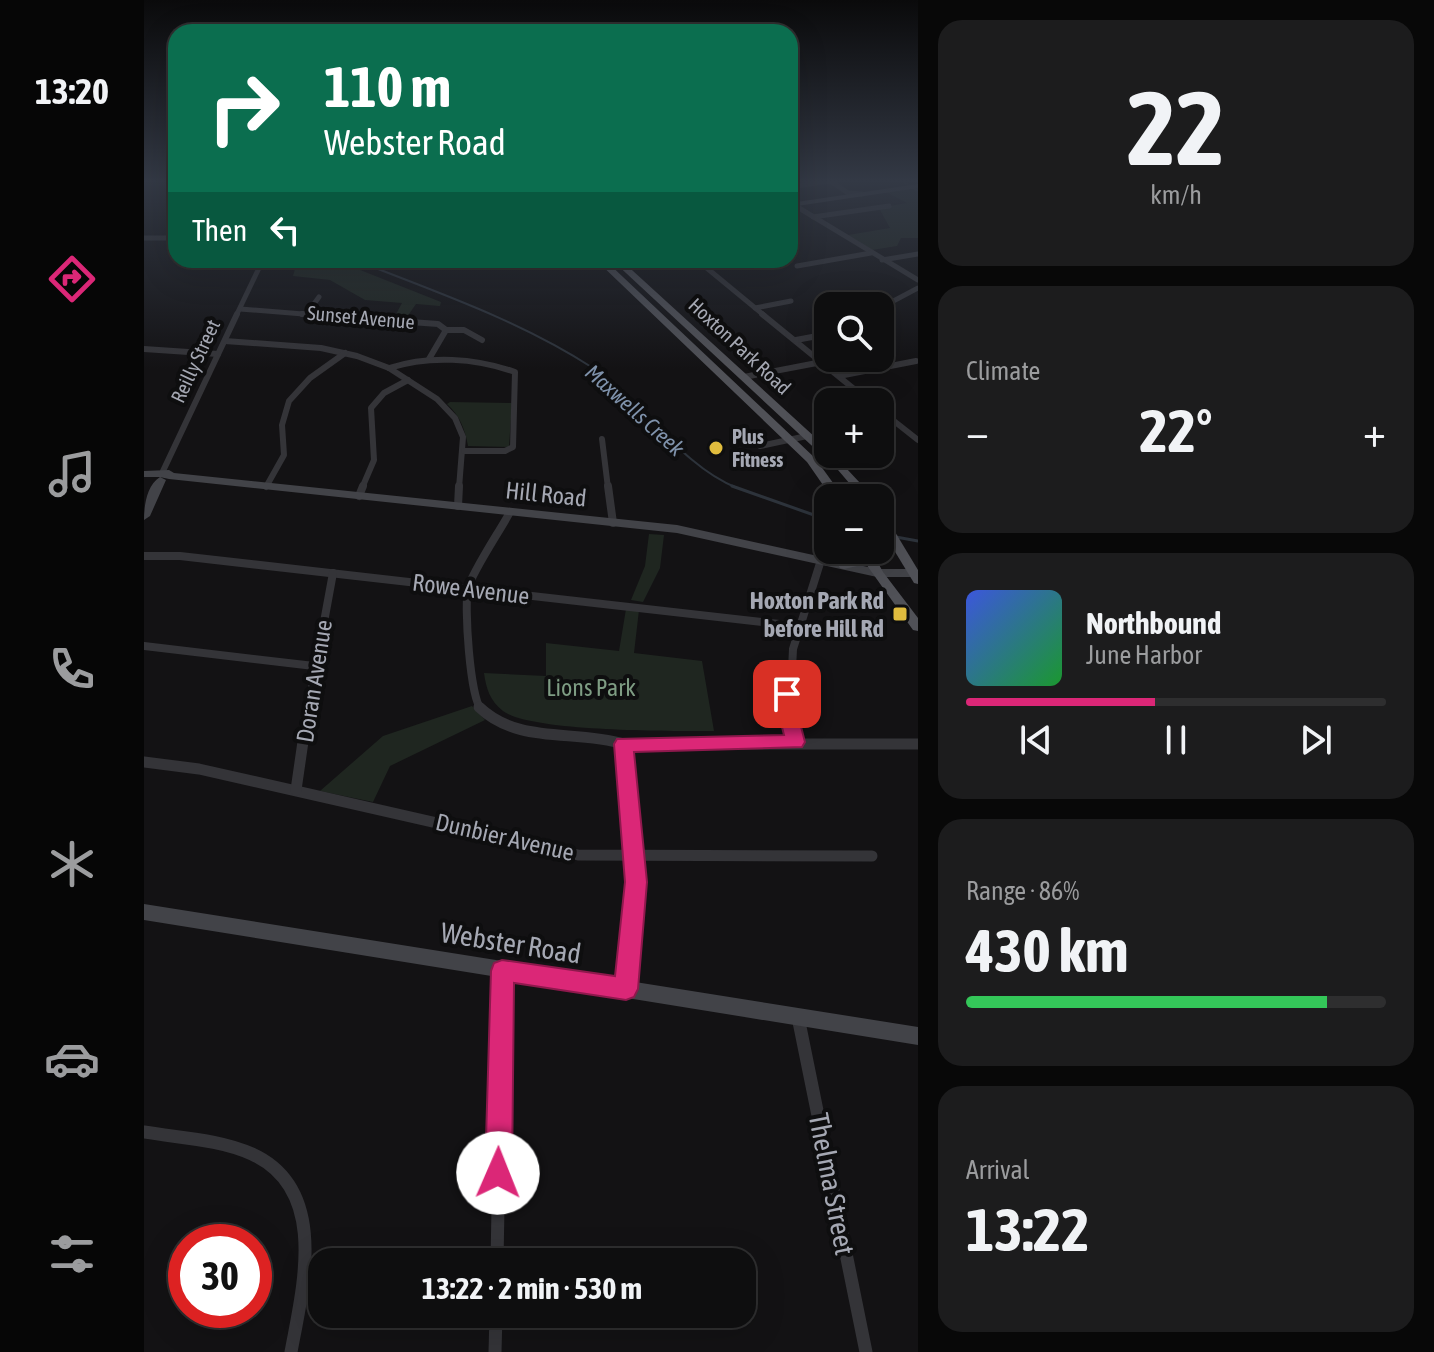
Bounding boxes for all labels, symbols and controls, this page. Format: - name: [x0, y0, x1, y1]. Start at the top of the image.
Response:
- text: 110 m: [324, 55, 451, 119]
- icon: right: [192, 56, 296, 160]
- text: 22: [1127, 68, 1225, 187]
- text: 13:20: [35, 70, 109, 112]
- text: Webster Road: [324, 121, 506, 163]
- text: km/h: [1150, 180, 1202, 210]
- icon: left: [263, 208, 307, 252]
- text: Then: [192, 213, 247, 247]
- icon: directions: [44, 251, 100, 307]
- map controls: [814, 292, 894, 564]
- button: search: [814, 292, 894, 372]
- street label: Hoxton Park Road: [684, 293, 796, 399]
- street label: Sunset Avenue: [306, 301, 416, 333]
- street label: Reilly Street: [166, 316, 224, 406]
- text: Climate: [966, 356, 1040, 386]
- water label: Maxwells Creek: [580, 359, 690, 461]
- button: +: [814, 388, 894, 468]
- text: 22°: [1140, 396, 1212, 465]
- text: −: [966, 406, 989, 456]
- text: +: [1363, 406, 1386, 456]
- place label: Plus Fitness: [732, 425, 783, 471]
- marker: Plus Fitness: [707, 439, 725, 457]
- icon: music: [44, 446, 100, 502]
- street label: Hill Road: [504, 476, 588, 512]
- button: −: [814, 484, 894, 564]
- street label: Rowe Avenue: [411, 568, 531, 610]
- place label: Hoxton Park Rd before Hill Rd: [750, 587, 884, 642]
- marker: Hoxton Park Rd before Hill Rd: [891, 605, 909, 623]
- text: Northbound: [1086, 606, 1221, 640]
- street label: Doran Avenue: [291, 618, 337, 744]
- text: June Harbor: [1086, 640, 1202, 670]
- icon: phone: [44, 641, 100, 697]
- pin: [753, 660, 821, 728]
- icon: arrive: [765, 672, 809, 716]
- park label: Lions Park: [546, 674, 636, 701]
- icon: previous: [1014, 718, 1058, 762]
- icon: pause: [1154, 718, 1198, 762]
- icon: next: [1294, 718, 1338, 762]
- street label: Dunbier Avenue: [433, 808, 577, 866]
- icon: climate: [44, 836, 100, 892]
- text: Range · 86%: [966, 876, 1079, 906]
- street label: Webster Road: [439, 916, 583, 970]
- text: 430 km: [966, 916, 1128, 985]
- icon: car: [44, 1031, 100, 1087]
- street label: Thelma Street: [803, 1110, 861, 1258]
- position arrow: [456, 1131, 540, 1215]
- text: Arrival: [966, 1155, 1030, 1185]
- text: 13:22: [966, 1195, 1089, 1264]
- speed limit sign: 30: [168, 1224, 272, 1328]
- icon: filters: [44, 1226, 100, 1282]
- text: 13:22 · 2 min · 530 m: [422, 1271, 642, 1305]

